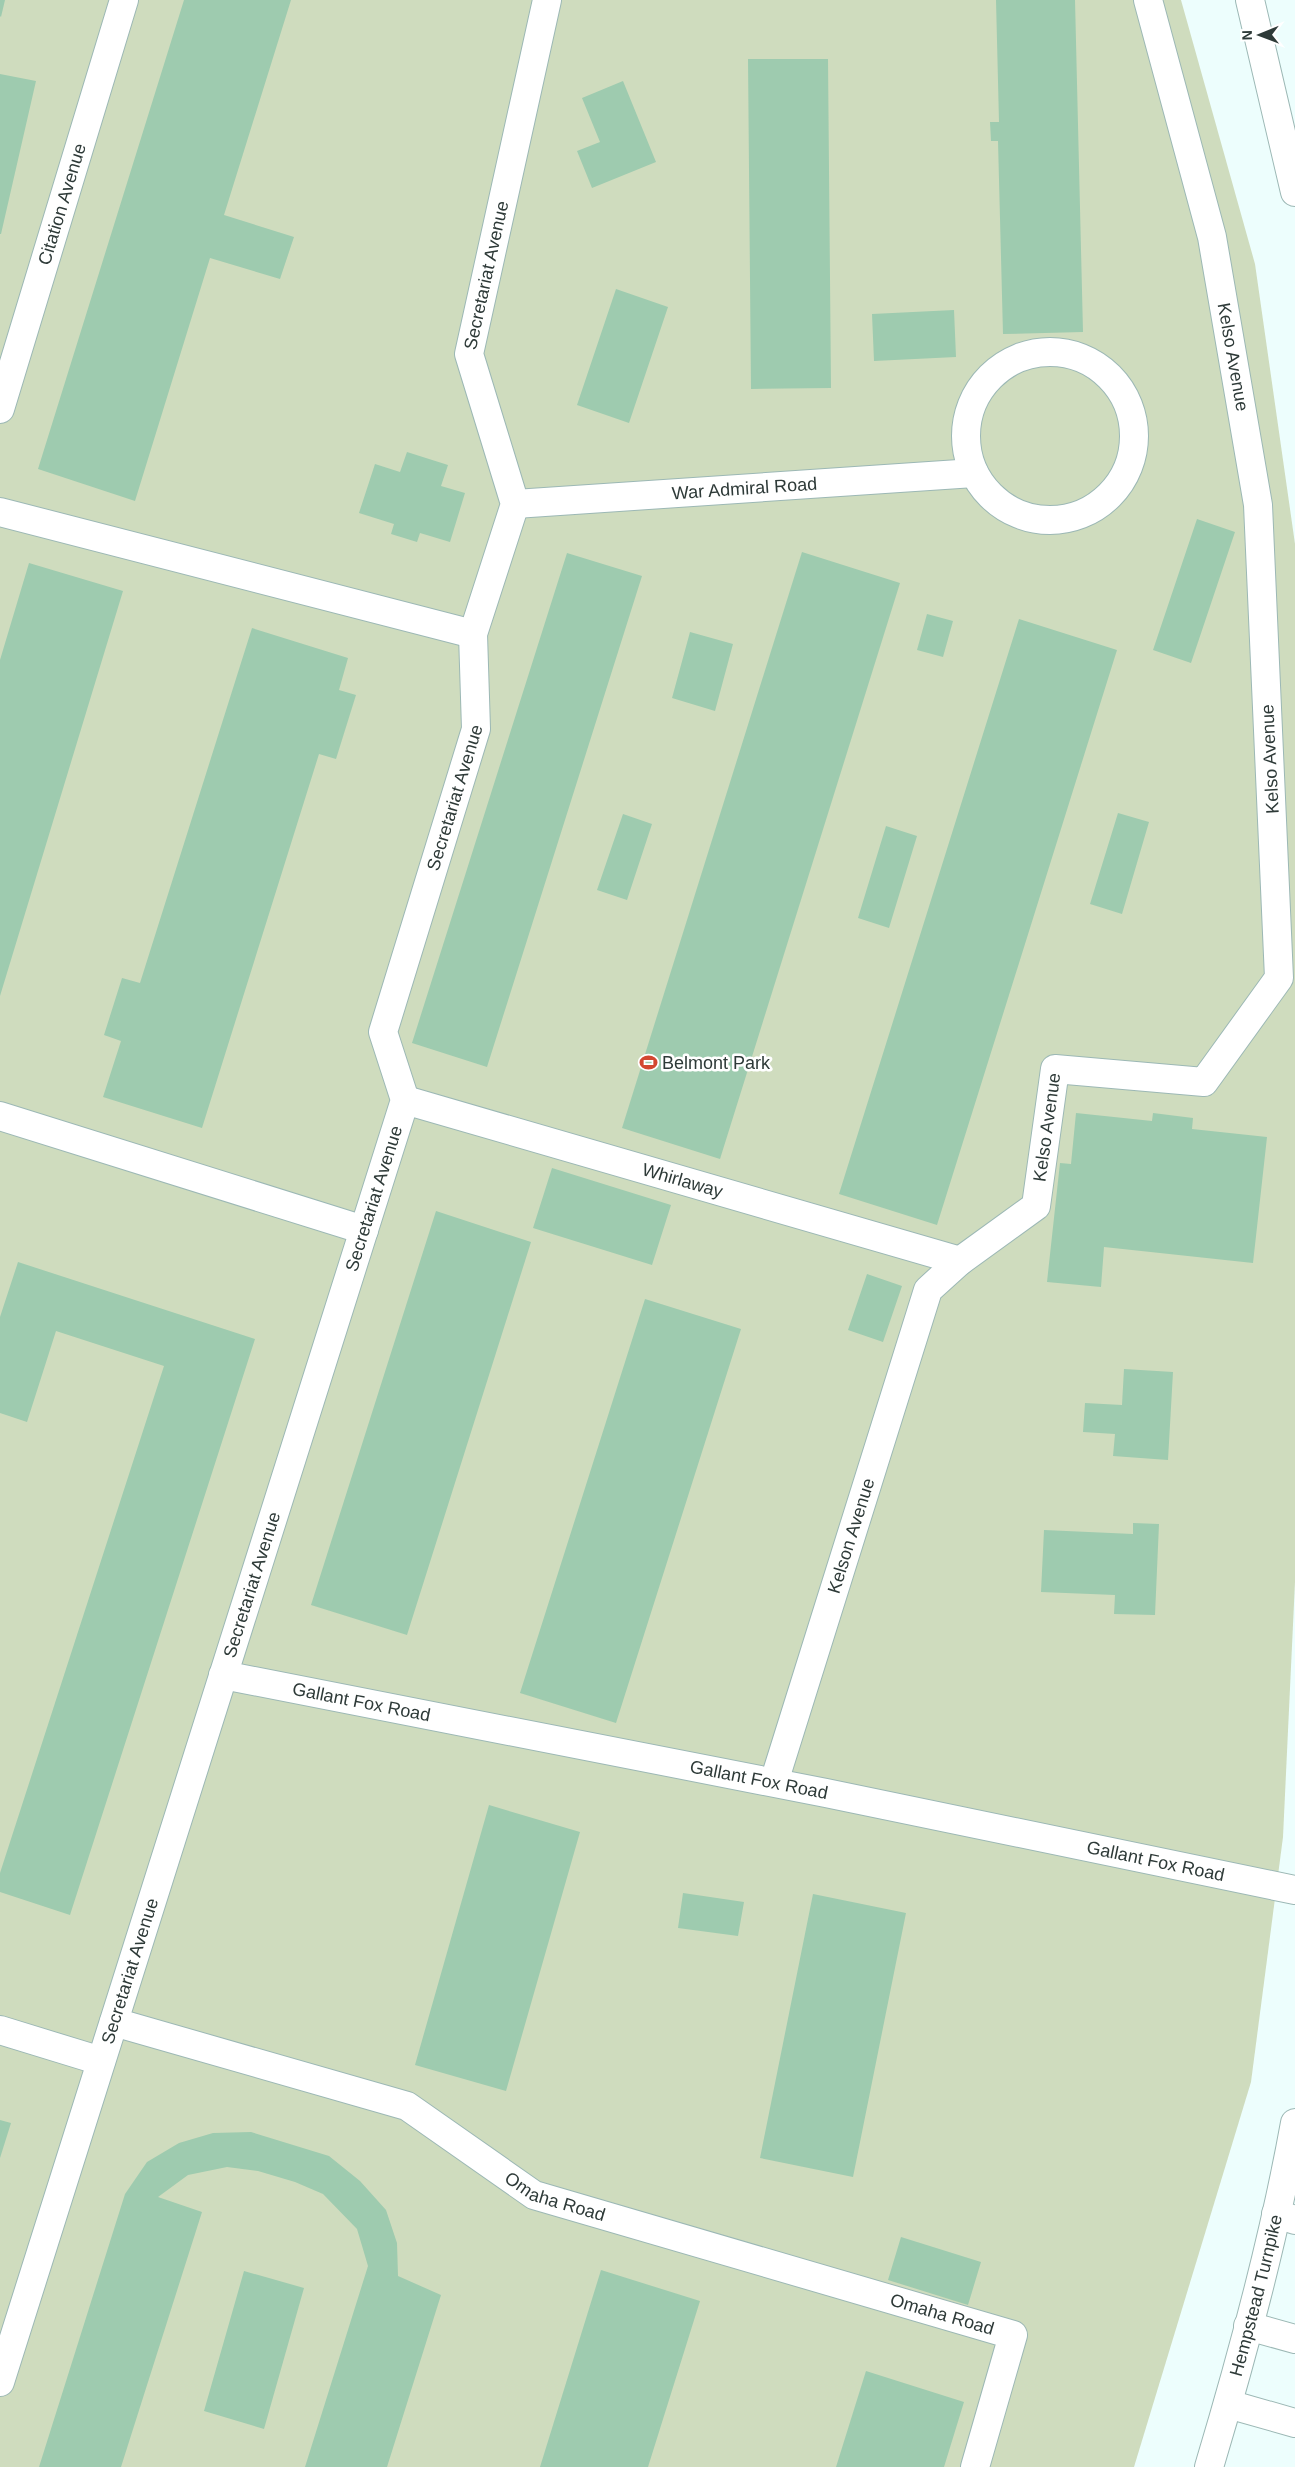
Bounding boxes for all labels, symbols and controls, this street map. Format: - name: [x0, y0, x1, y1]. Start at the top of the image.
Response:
- north arrow: [1235, 10, 1285, 60]
- text: N: [1239, 30, 1255, 40]
- street label: Citation Avenue: [34, 141, 90, 267]
- street label: Secretariat Avenue: [460, 199, 512, 352]
- street label: Kelso Avenue: [1214, 301, 1252, 413]
- street label: War Admiral Road: [671, 474, 818, 503]
- street label: Kelso Avenue: [1257, 704, 1283, 814]
- street label: Secretariat Avenue: [423, 722, 487, 873]
- sports icon: Belmont Park: [638, 1053, 658, 1073]
- place label: Belmont Park: [662, 1053, 771, 1073]
- street label: Kelso Avenue: [1029, 1072, 1064, 1183]
- street label: Secretariat Avenue: [341, 1123, 406, 1274]
- street label: Whirlaway: [640, 1159, 725, 1202]
- street label: Kelson Avenue: [824, 1476, 879, 1596]
- street label: Secretariat Avenue: [219, 1509, 284, 1660]
- street label: Gallant Fox Road: [291, 1679, 432, 1725]
- street label: Gallant Fox Road: [688, 1757, 830, 1803]
- street label: Gallant Fox Road: [1085, 1837, 1226, 1885]
- street label: Secretariat Avenue: [97, 1896, 162, 2046]
- street label: Omaha Road: [501, 2168, 608, 2225]
- street label: Hempstead Turnpike: [1226, 2213, 1286, 2379]
- street label: Omaha Road: [888, 2290, 996, 2339]

